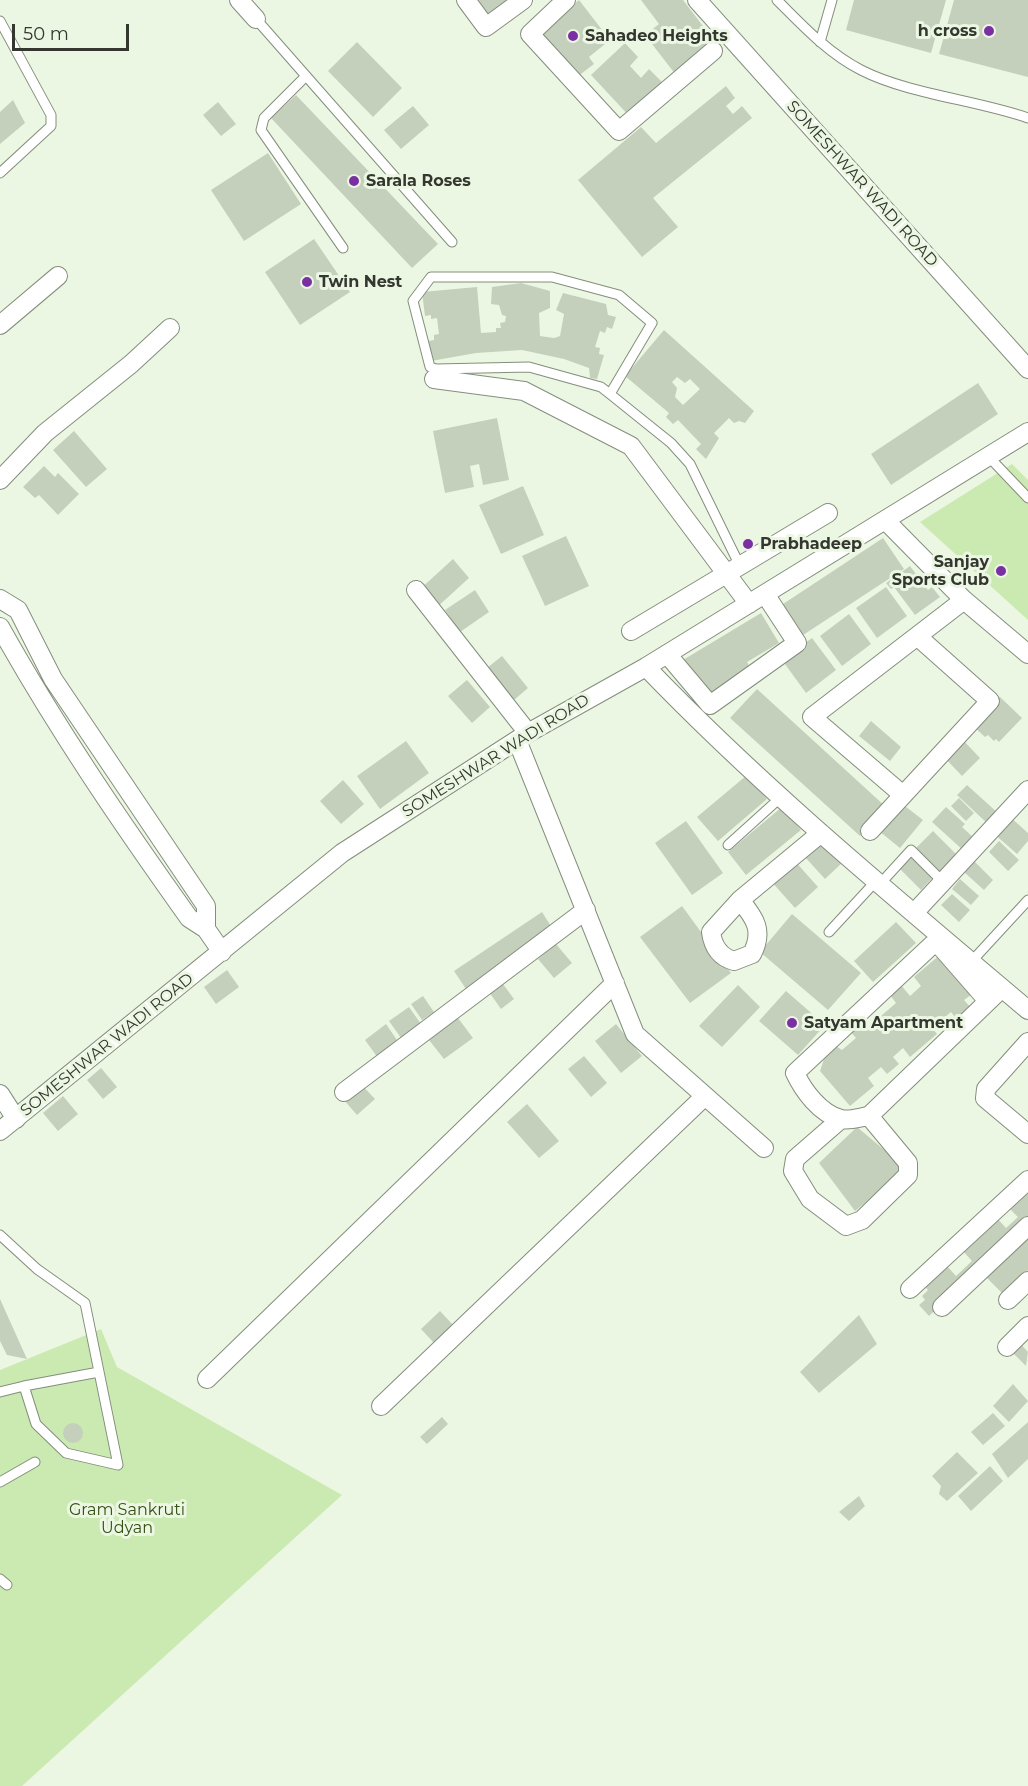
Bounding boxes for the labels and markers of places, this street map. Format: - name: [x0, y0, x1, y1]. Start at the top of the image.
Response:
- place label: h cross: [918, 21, 977, 41]
- marker: h cross: [982, 24, 996, 38]
- place label: Sahadeo Heights: [585, 26, 728, 46]
- marker: Sahadeo Heights: [566, 29, 580, 43]
- place label: Sarala Roses: [366, 171, 471, 191]
- marker: Sarala Roses: [347, 174, 361, 188]
- place label: Twin Nest: [319, 272, 402, 292]
- marker: Twin Nest: [300, 275, 314, 289]
- place label: Prabhadeep: [760, 534, 862, 554]
- marker: Prabhadeep: [741, 537, 755, 551]
- place label: Sanjay Sports Club: [892, 552, 989, 590]
- marker: Sanjay Sports Club: [994, 564, 1008, 578]
- place label: Satyam Apartment: [804, 1013, 963, 1033]
- marker: Satyam Apartment: [785, 1016, 799, 1030]

